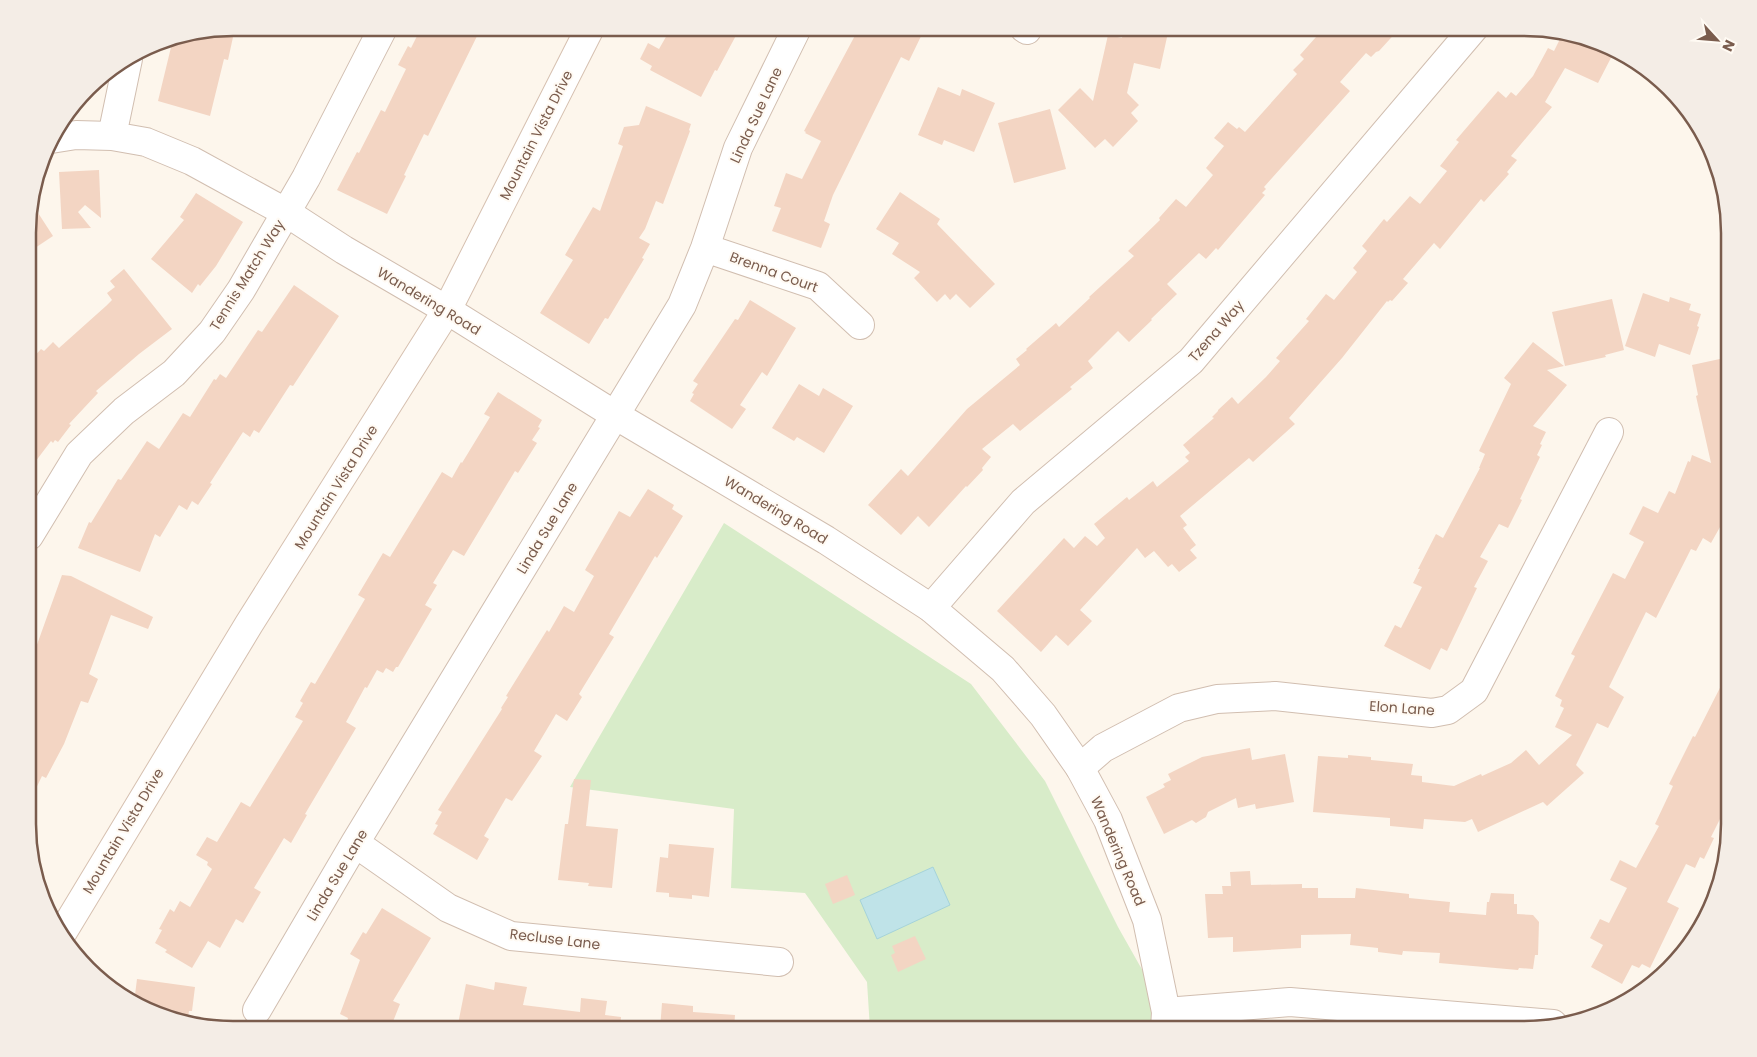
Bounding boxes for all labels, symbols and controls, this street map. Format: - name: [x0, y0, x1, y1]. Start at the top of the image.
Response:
- north arrow: [1692, 15, 1742, 65]
- text: N: [1717, 37, 1740, 55]
- street label: Linda Sue Lane: [725, 63, 787, 166]
- street label: Mountain Vista Drive: [495, 66, 578, 203]
- street label: Tennis Match Way: [205, 216, 289, 334]
- street label: Brenna Court: [727, 247, 821, 297]
- street label: Wandering Road: [374, 262, 484, 340]
- street label: Tzena Way: [1184, 296, 1248, 366]
- street label: Mountain Vista Drive: [290, 421, 383, 553]
- street label: Wandering Road: [721, 471, 831, 549]
- street label: Linda Sue Lane: [512, 478, 582, 578]
- street label: Elon Lane: [1369, 696, 1436, 720]
- street label: Mountain Vista Drive: [78, 764, 169, 898]
- street label: Wandering Road: [1086, 793, 1150, 909]
- street label: Linda Sue Lane: [302, 825, 372, 925]
- street label: Recluse Lane: [509, 924, 602, 955]

